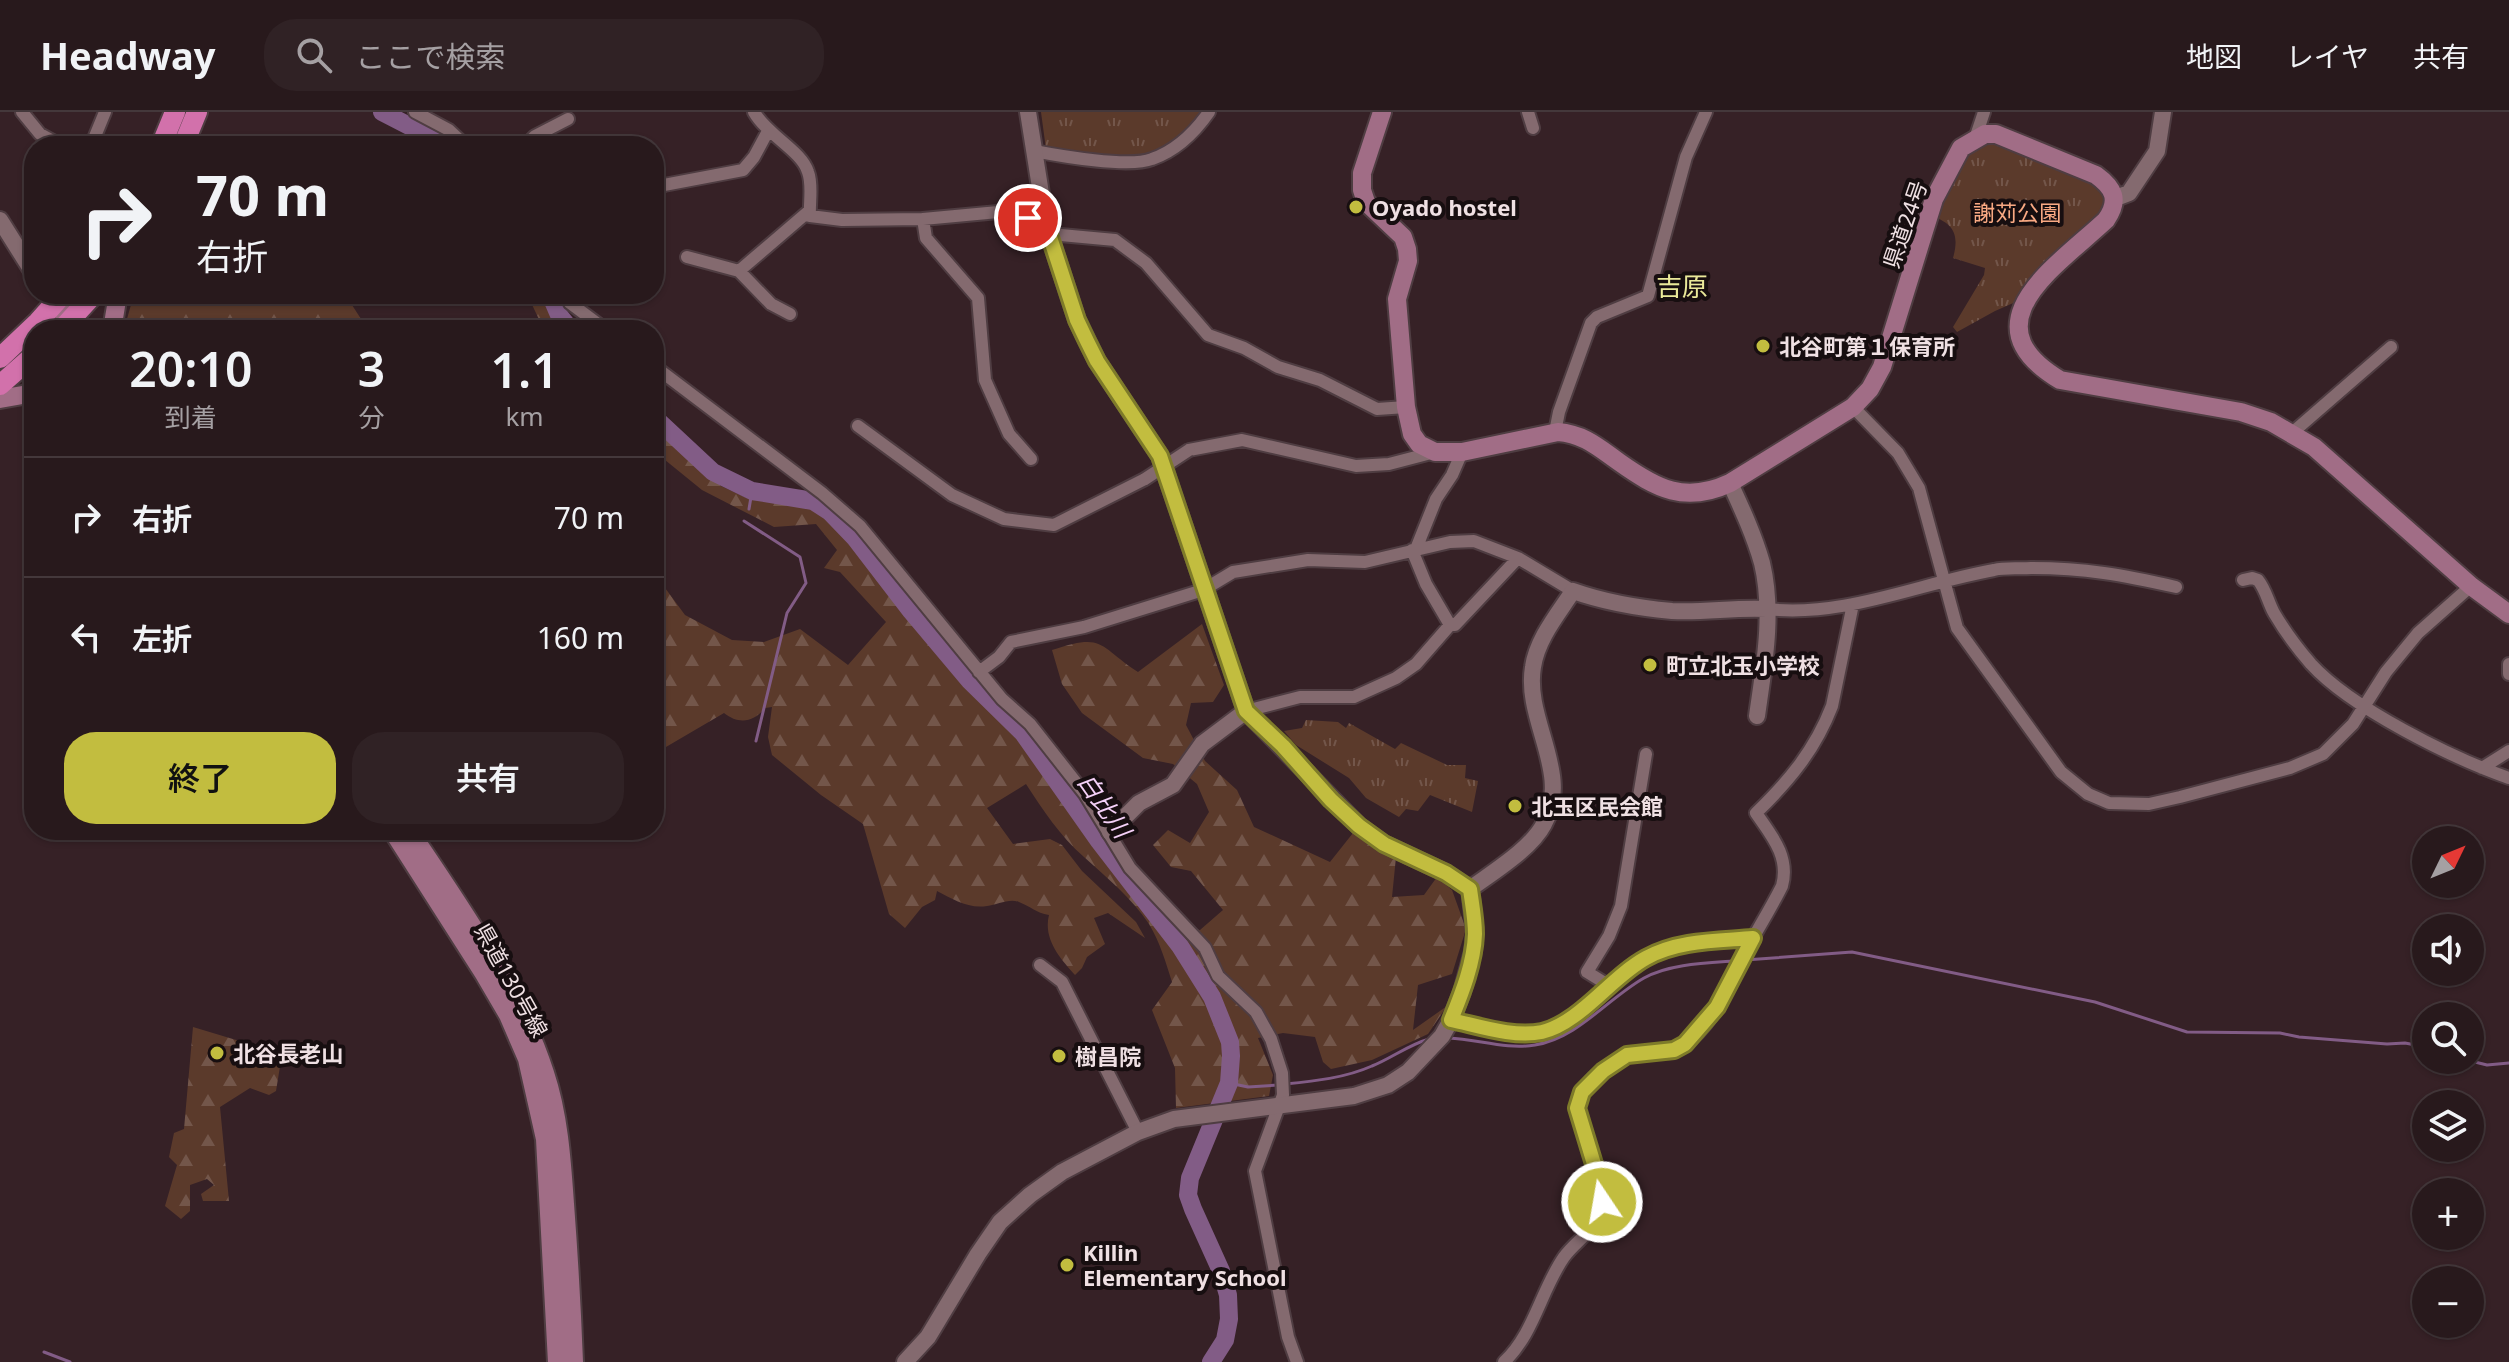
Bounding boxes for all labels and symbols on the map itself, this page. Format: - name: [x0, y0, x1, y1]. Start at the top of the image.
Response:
- street label: 県道24号: [1875, 176, 1933, 272]
- pin: [994, 184, 1062, 252]
- place label: Oyado hostel: [1372, 192, 1517, 222]
- park label: 謝苅公園: [1973, 197, 2061, 227]
- marker: Oyado hostel: [1347, 198, 1365, 216]
- district label: 吉原: [1656, 268, 1708, 304]
- place label: 北谷町第１保育所: [1779, 331, 1955, 361]
- marker: 北谷町第１保育所: [1754, 337, 1772, 355]
- place label: 町立北玉小学校: [1666, 650, 1820, 680]
- marker: 町立北玉小学校: [1641, 656, 1659, 674]
- water label: 白比川: [1071, 766, 1141, 846]
- place label: 北玉区民会館: [1531, 791, 1663, 821]
- marker: 北玉区民会館: [1506, 797, 1524, 815]
- north arrow: [2412, 826, 2484, 898]
- street label: 県道130号線: [468, 918, 556, 1042]
- place label: 北谷長老山: [233, 1038, 343, 1068]
- place label: 樹昌院: [1075, 1041, 1141, 1071]
- marker: 北谷長老山: [208, 1044, 226, 1062]
- marker: 樹昌院: [1050, 1047, 1068, 1065]
- position arrow: [1560, 1160, 1644, 1244]
- place label: Killin Elementary School: [1083, 1237, 1287, 1292]
- marker: Killin Elementary School: [1058, 1256, 1076, 1274]

